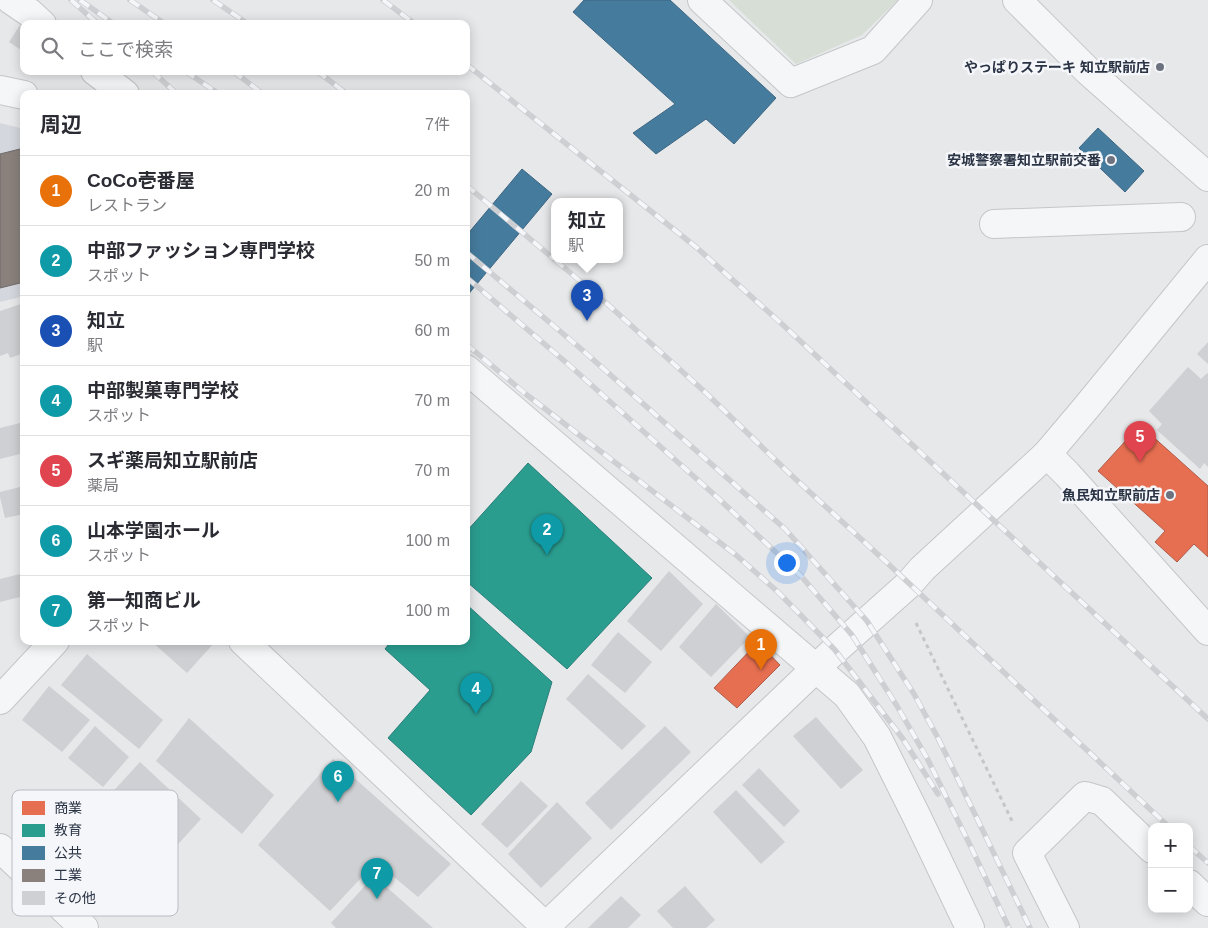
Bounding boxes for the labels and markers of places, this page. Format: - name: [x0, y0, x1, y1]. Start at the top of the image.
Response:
- place label: やっぱりステーキ 知立駅前店: [964, 59, 1150, 75]
- marker: やっぱりステーキ 知立駅前店: [1154, 61, 1166, 73]
- place label: 安城警察署知立駅前交番: [947, 152, 1101, 168]
- marker: 安城警察署知立駅前交番: [1105, 154, 1117, 166]
- pin: 3: [571, 280, 603, 321]
- pin: 5: [1124, 421, 1156, 462]
- place label: 魚民知立駅前店: [1062, 487, 1160, 503]
- marker: 魚民知立駅前店: [1164, 489, 1176, 501]
- pin: 2: [531, 514, 563, 555]
- pin: 1: [745, 629, 777, 670]
- pin: 4: [460, 673, 492, 714]
- pin: 6: [322, 761, 354, 802]
- pin: 7: [361, 858, 393, 899]

